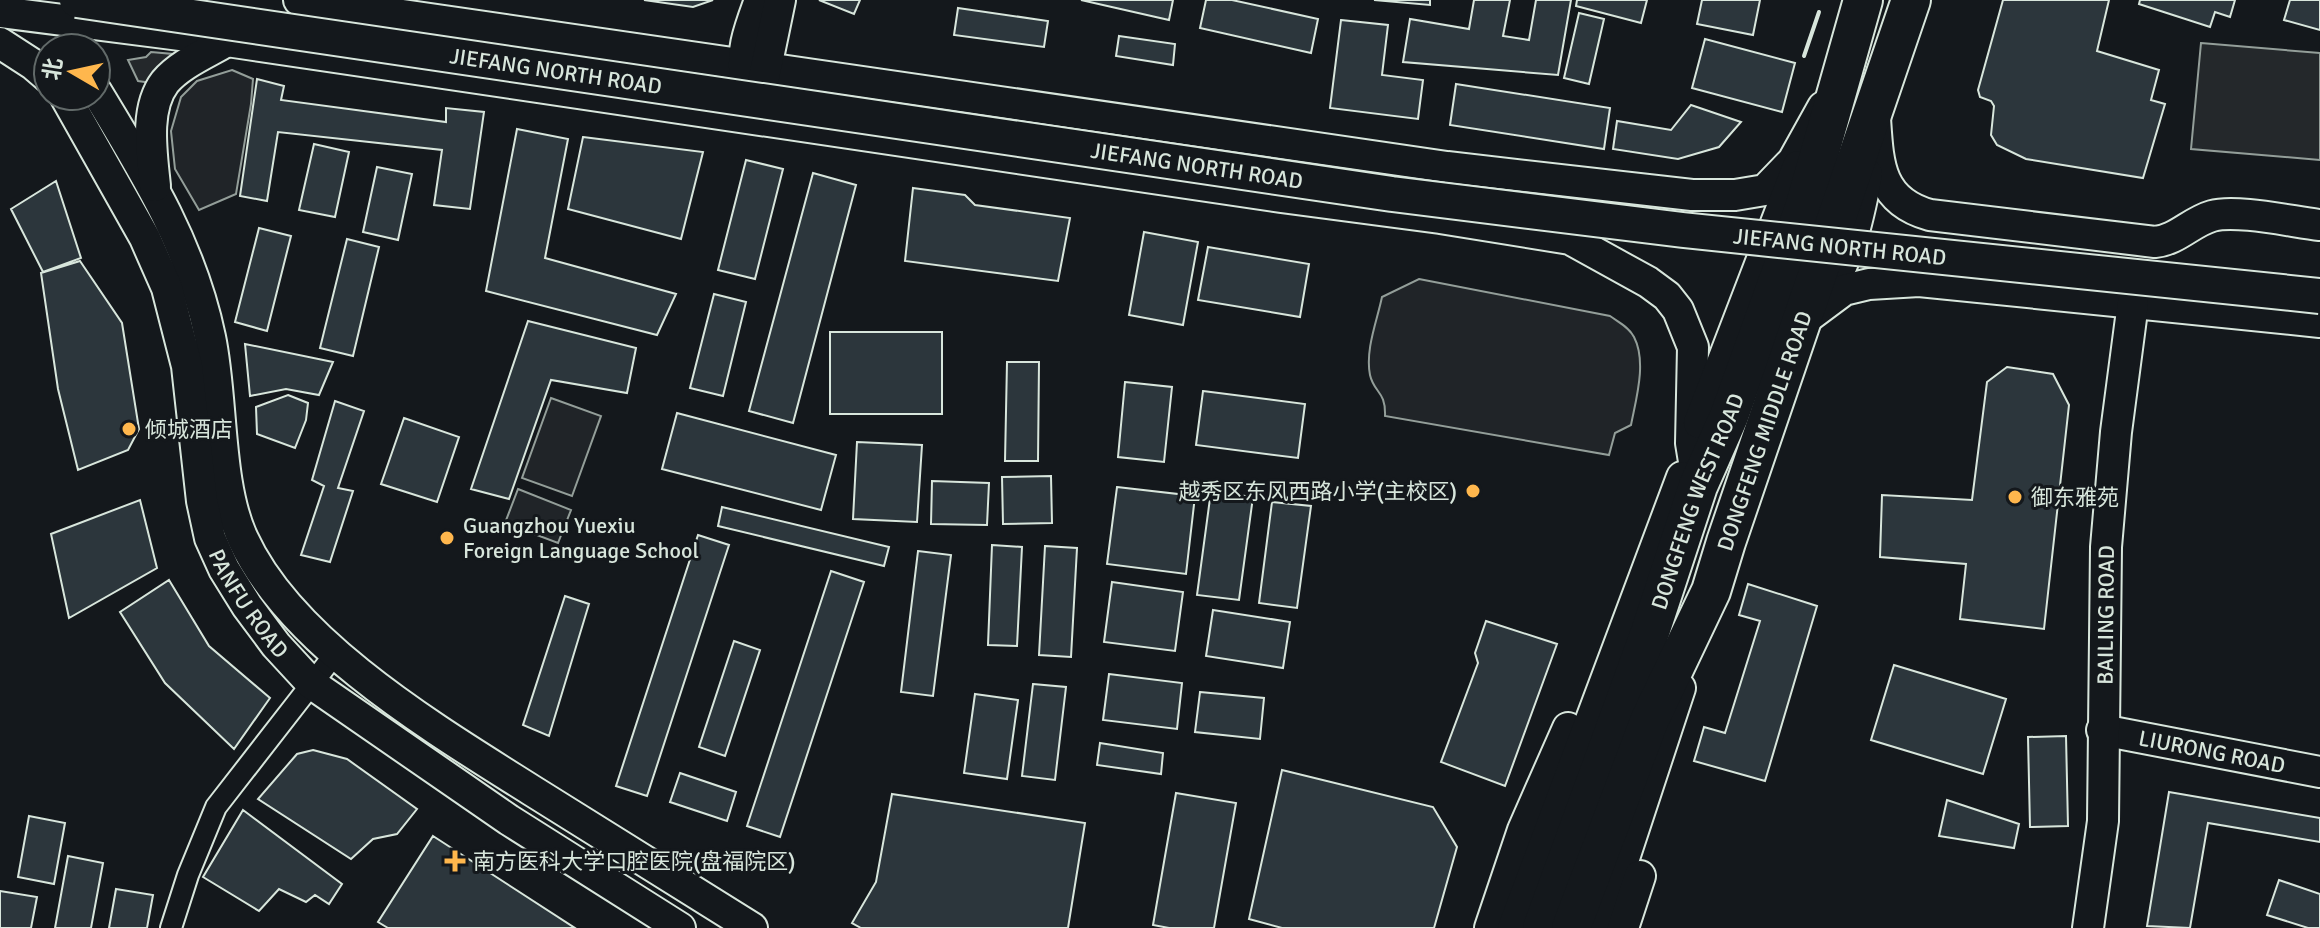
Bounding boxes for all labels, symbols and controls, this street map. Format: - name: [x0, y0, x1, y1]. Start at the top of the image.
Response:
- north arrow: [32, 32, 112, 112]
- street label: JIEFANG NORTH ROAD: [448, 42, 664, 100]
- text: 北: [38, 56, 68, 82]
- street label: JIEFANG NORTH ROAD: [1089, 136, 1305, 194]
- street label: JIEFANG NORTH ROAD: [1732, 222, 1948, 271]
- street label: DONGFENG MIDDLE ROAD: [1711, 307, 1817, 554]
- street label: DONGFENG WEST ROAD: [1645, 390, 1750, 613]
- place label: 倾城酒店: [145, 416, 233, 443]
- marker: 倾城酒店: [120, 420, 138, 438]
- place label: 越秀区东风西路小学(主校区): [1178, 478, 1457, 505]
- marker: 越秀区东风西路小学(主校区): [1464, 482, 1482, 500]
- place label: 御东雅苑: [2031, 484, 2119, 511]
- marker: 御东雅苑: [2006, 488, 2024, 506]
- place label: Guangzhou Yuexiu Foreign Language School: [463, 512, 699, 564]
- marker: Guangzhou Yuexiu Foreign Language School: [438, 529, 456, 547]
- street label: PANFU ROAD: [203, 545, 295, 663]
- street label: BAILING ROAD: [2091, 545, 2120, 685]
- street label: LIURONG ROAD: [2136, 724, 2287, 779]
- place label: 南方医科大学口腔医院(盘福院区): [473, 848, 796, 875]
- marker: 南方医科大学口腔医院(盘福院区): [444, 850, 466, 872]

